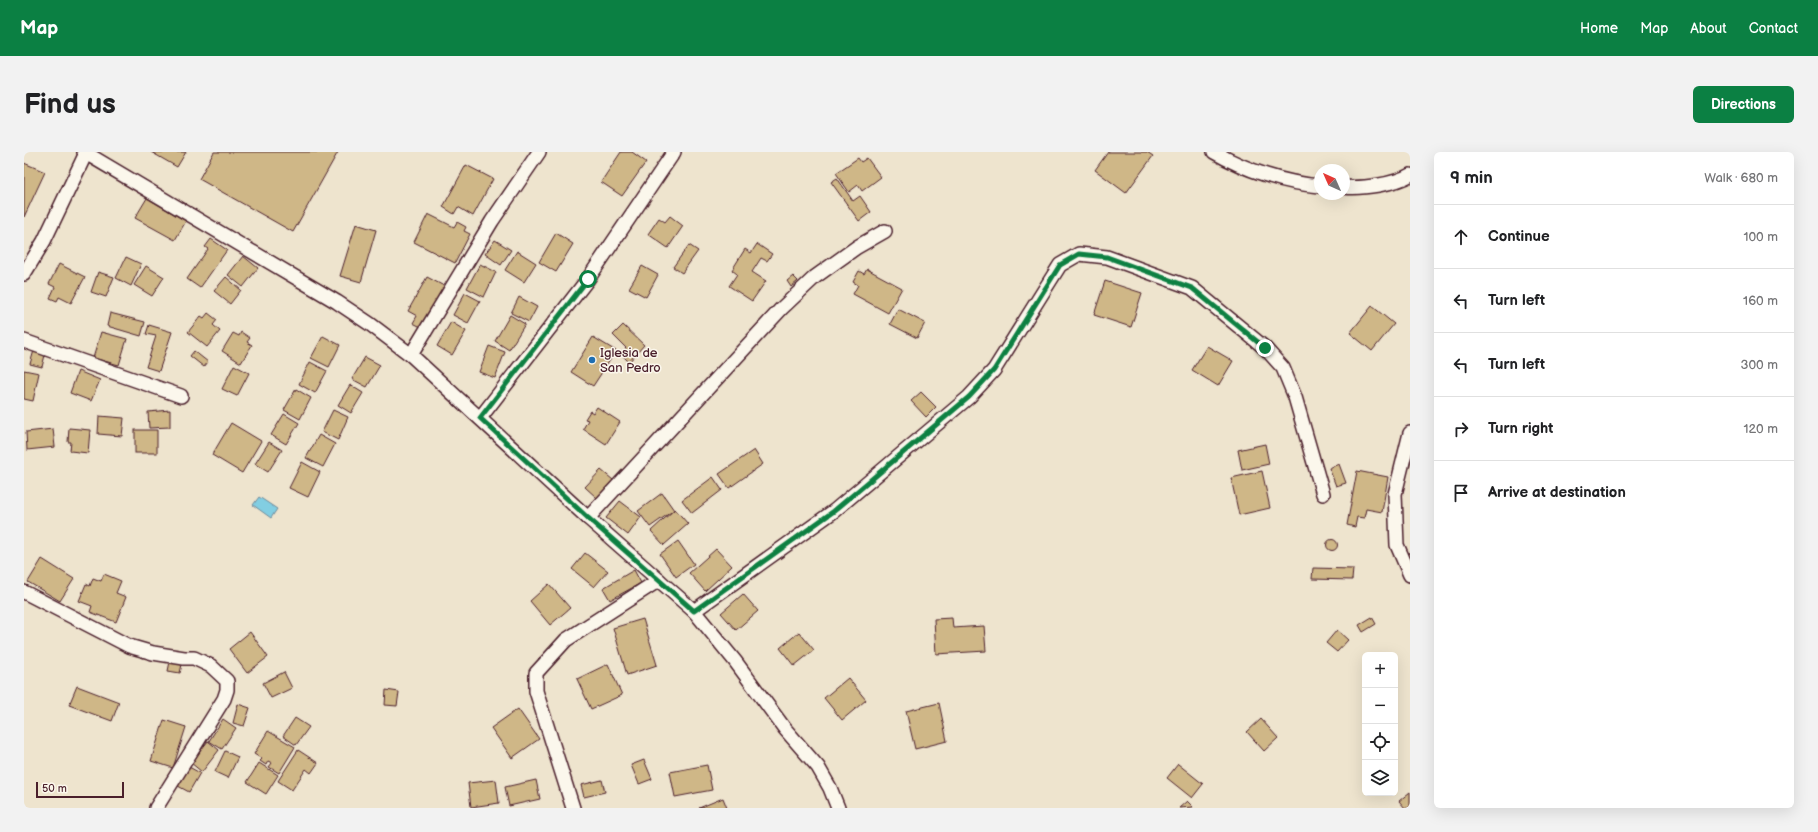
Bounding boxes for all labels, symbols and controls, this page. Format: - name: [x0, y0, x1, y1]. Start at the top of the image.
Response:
- text: Map: [20, 17, 58, 40]
- text: Home: [1580, 20, 1618, 37]
- text: Map: [1640, 20, 1668, 37]
- text: About: [1690, 20, 1727, 37]
- text: Contact: [1749, 20, 1798, 37]
- button: Directions: [1693, 86, 1794, 123]
- text: Find us: [24, 88, 116, 121]
- north arrow: [1314, 164, 1350, 200]
- text: 9 min: [1450, 168, 1493, 188]
- text: Walk · 680 m: [1704, 170, 1778, 186]
- icon: ahead: [1450, 226, 1472, 248]
- text: Continue: [1488, 227, 1550, 246]
- text: 100 m: [1743, 229, 1778, 245]
- route start: [579, 270, 597, 288]
- icon: left: [1450, 290, 1472, 312]
- text: Turn left: [1488, 291, 1545, 310]
- text: 160 m: [1743, 293, 1778, 309]
- route end: [1256, 339, 1274, 357]
- place label: Iglesia de San Pedro: [600, 345, 661, 376]
- icon: left: [1450, 354, 1472, 376]
- marker: Iglesia de San Pedro: [587, 355, 597, 365]
- text: Turn left: [1488, 355, 1545, 374]
- text: 300 m: [1740, 357, 1778, 373]
- icon: right: [1450, 418, 1472, 440]
- text: Turn right: [1488, 419, 1553, 438]
- text: 120 m: [1743, 421, 1778, 437]
- icon: arrive: [1450, 482, 1472, 504]
- text: Arrive at destination: [1488, 483, 1626, 502]
- map controls: [1362, 652, 1398, 796]
- button: +: [1362, 652, 1398, 688]
- button: −: [1362, 688, 1398, 724]
- button: locate: [1362, 724, 1398, 760]
- button: layers: [1362, 760, 1398, 796]
- scale bar: [36, 780, 124, 799]
- text: 50 m: [42, 782, 67, 795]

